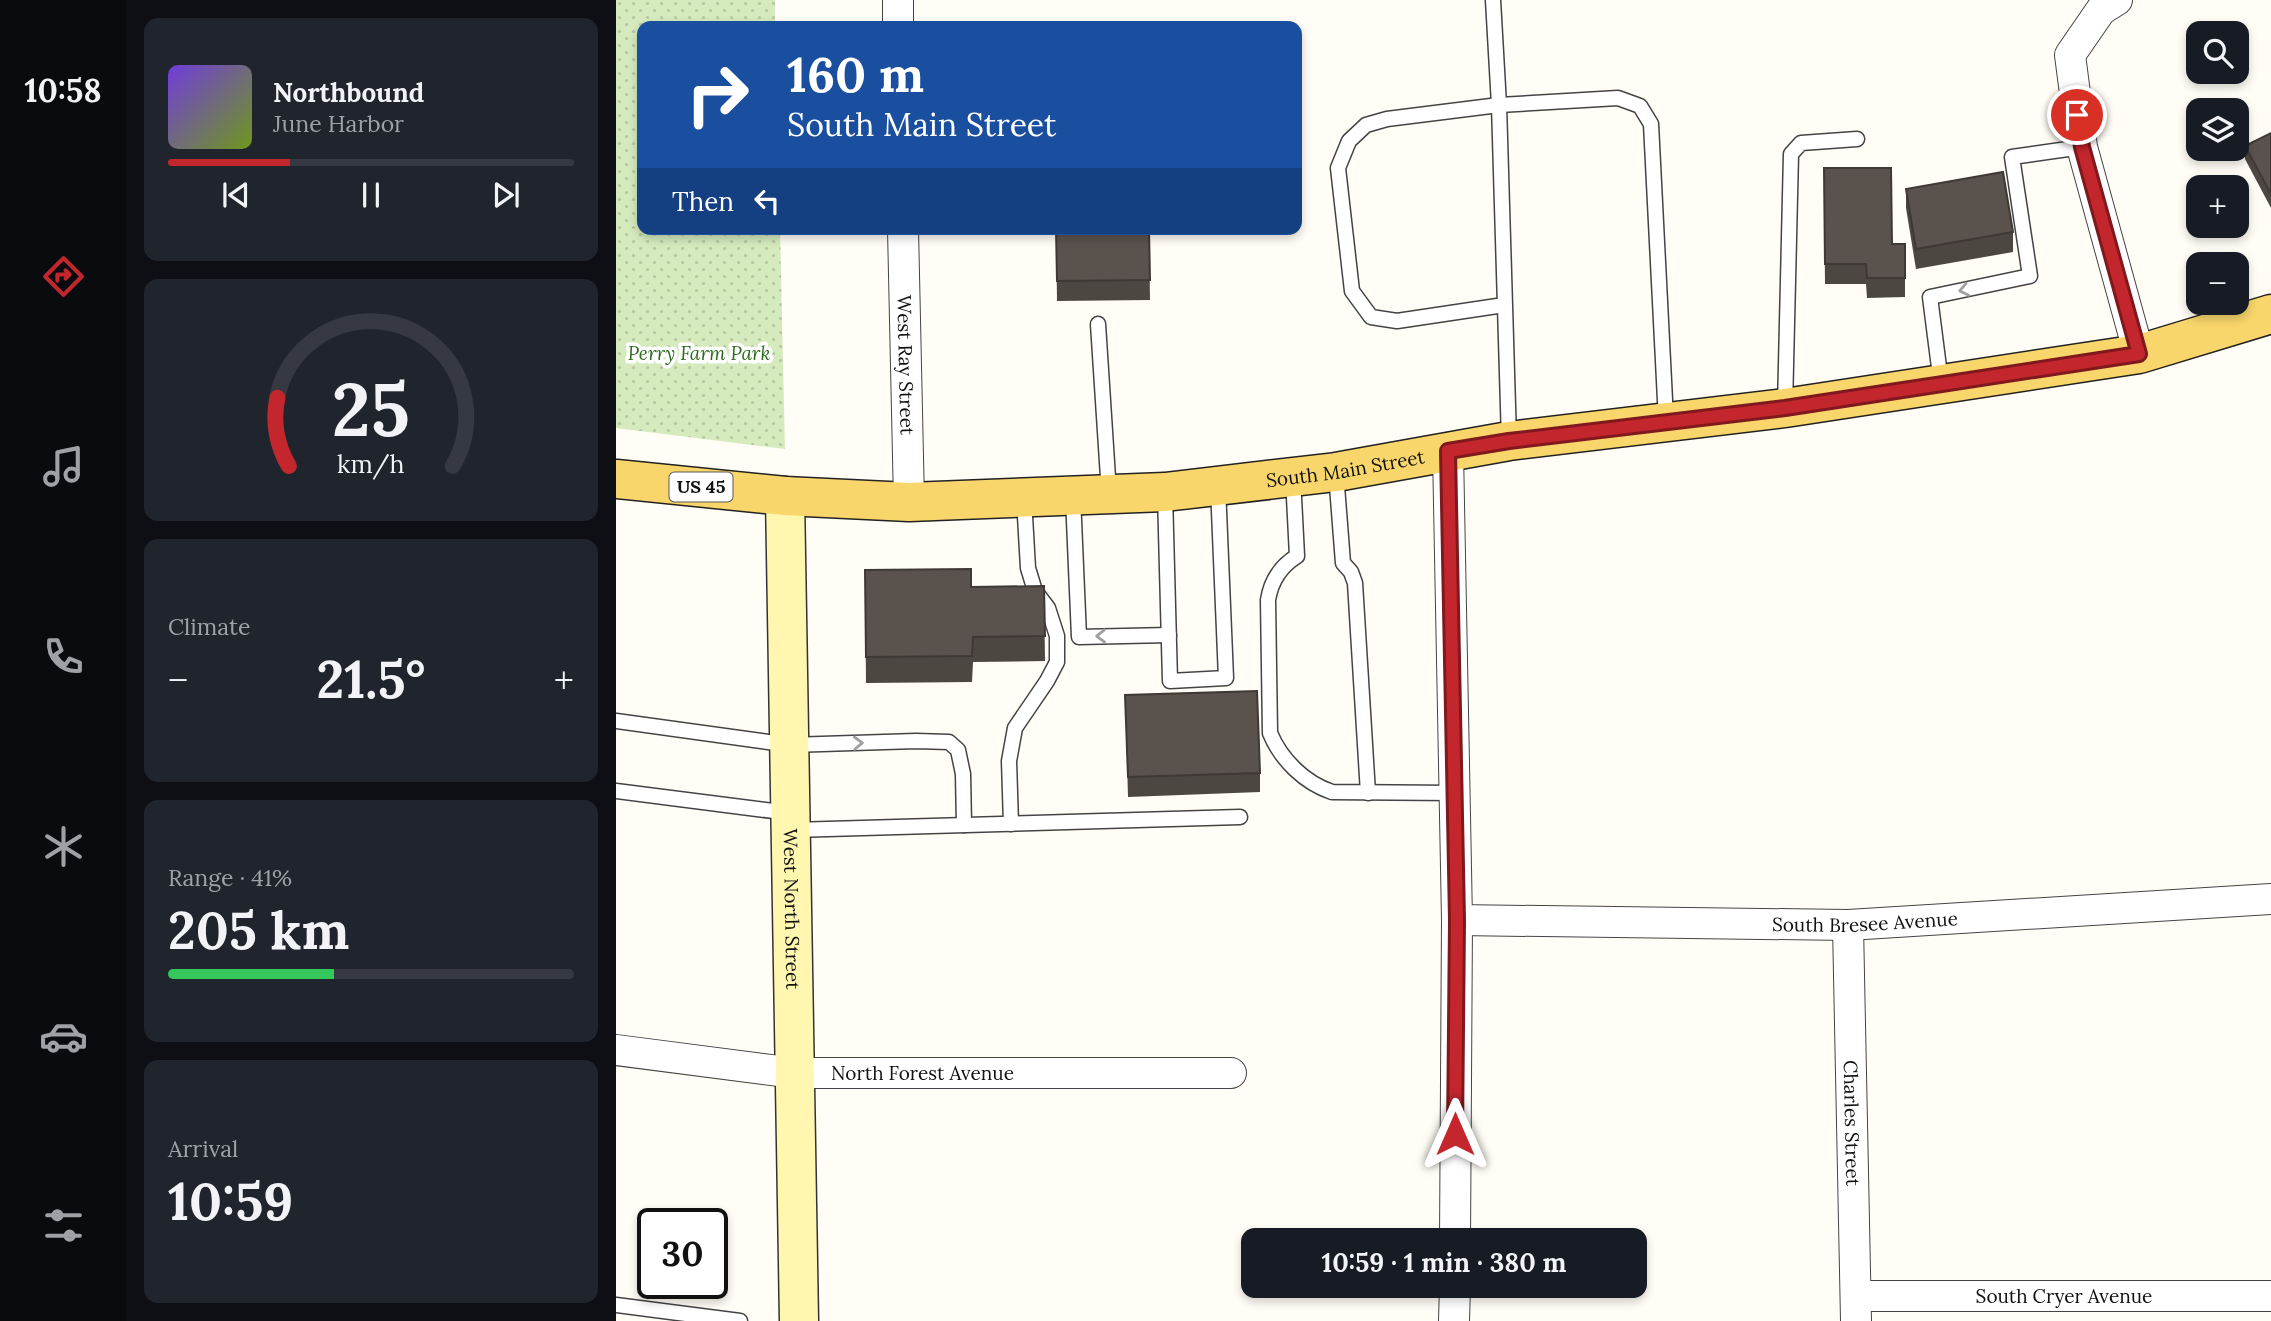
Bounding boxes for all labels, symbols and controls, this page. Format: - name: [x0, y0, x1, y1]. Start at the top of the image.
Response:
- map controls: [2186, 21, 2249, 315]
- button: search: [2186, 21, 2249, 84]
- text: 160 m: [787, 43, 924, 105]
- icon: right: [672, 49, 763, 140]
- text: 10:58: [25, 70, 101, 111]
- text: Northbound: [273, 76, 424, 109]
- pin: [2047, 85, 2107, 145]
- icon: arrive: [2058, 96, 2096, 134]
- button: layers: [2186, 98, 2249, 161]
- text: South Main Street: [787, 104, 1056, 145]
- text: June Harbor: [273, 109, 404, 138]
- button: +: [2186, 175, 2249, 238]
- icon: previous: [217, 176, 255, 214]
- icon: pause: [352, 176, 390, 214]
- icon: next: [487, 176, 525, 214]
- icon: left: [748, 182, 786, 220]
- text: Then: [672, 185, 734, 218]
- icon: directions: [39, 252, 88, 301]
- button: −: [2186, 252, 2249, 315]
- one-way arrow: [1958, 281, 1970, 296]
- street label: West Ray Street: [892, 295, 920, 436]
- park label: Perry Farm Park: [628, 341, 770, 365]
- text: 25: [332, 363, 410, 456]
- icon: music: [39, 442, 88, 491]
- street label: South Main Street: [1265, 444, 1427, 492]
- text: km/h: [337, 448, 405, 480]
- road number: US 45: [670, 472, 732, 502]
- text: Climate: [168, 612, 250, 641]
- one-way arrow: [1095, 628, 1105, 644]
- icon: phone: [39, 632, 88, 681]
- text: 21.5°: [317, 646, 425, 712]
- text: −: [168, 656, 188, 704]
- text: +: [554, 656, 574, 704]
- one-way arrow: [853, 735, 864, 750]
- icon: climate: [39, 822, 88, 871]
- street label: West North Street: [779, 828, 805, 990]
- text: Range · 41%: [168, 863, 292, 892]
- text: 205 km: [168, 897, 349, 963]
- street label: South Bresee Avenue: [1772, 906, 1958, 937]
- icon: car: [39, 1012, 88, 1061]
- street label: Charles Street: [1839, 1060, 1865, 1187]
- street label: North Forest Avenue: [831, 1061, 1014, 1085]
- position arrow: [1418, 1097, 1492, 1171]
- text: Arrival: [168, 1134, 238, 1163]
- text: 10:59: [168, 1168, 293, 1234]
- icon: filters: [39, 1201, 88, 1250]
- speed limit sign: 30: [637, 1208, 728, 1299]
- text: 10:59 · 1 min · 380 m: [1322, 1246, 1566, 1279]
- street label: South Cryer Avenue: [1976, 1284, 2152, 1308]

